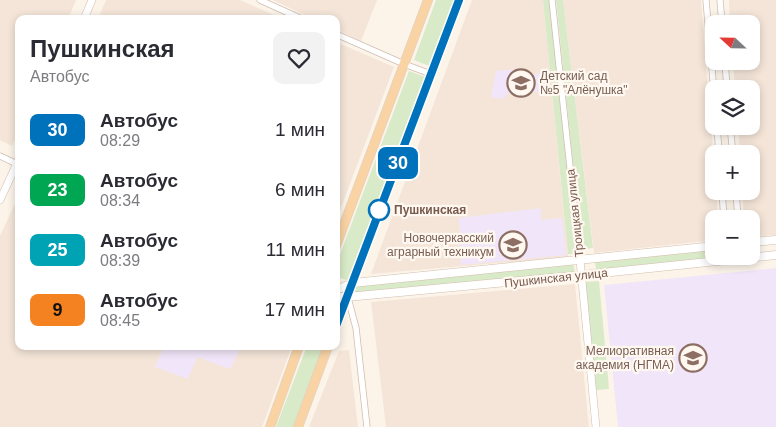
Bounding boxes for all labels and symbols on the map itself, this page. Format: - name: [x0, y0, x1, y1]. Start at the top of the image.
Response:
- north arrow: [705, 15, 760, 70]
- school or university icon: Детский сад №5 "Алёнушка": [506, 68, 536, 98]
- place label: Детский сад №5 "Алёнушка": [540, 69, 628, 97]
- line badge: 30: [376, 147, 420, 179]
- street label: Троицкая улица: [563, 168, 587, 258]
- marker: Пушкинская: [368, 199, 390, 221]
- place label: Пушкинская: [394, 203, 466, 217]
- school or university icon: Новочеркасский аграрный техникум: [498, 230, 528, 260]
- place label: Новочеркасский аграрный техникум: [387, 231, 494, 259]
- street label: Пушкинская улица: [504, 266, 609, 290]
- school or university icon: Мелиоративная академия (НГМА): [678, 343, 708, 373]
- place label: Мелиоративная академия (НГМА): [576, 344, 674, 372]

